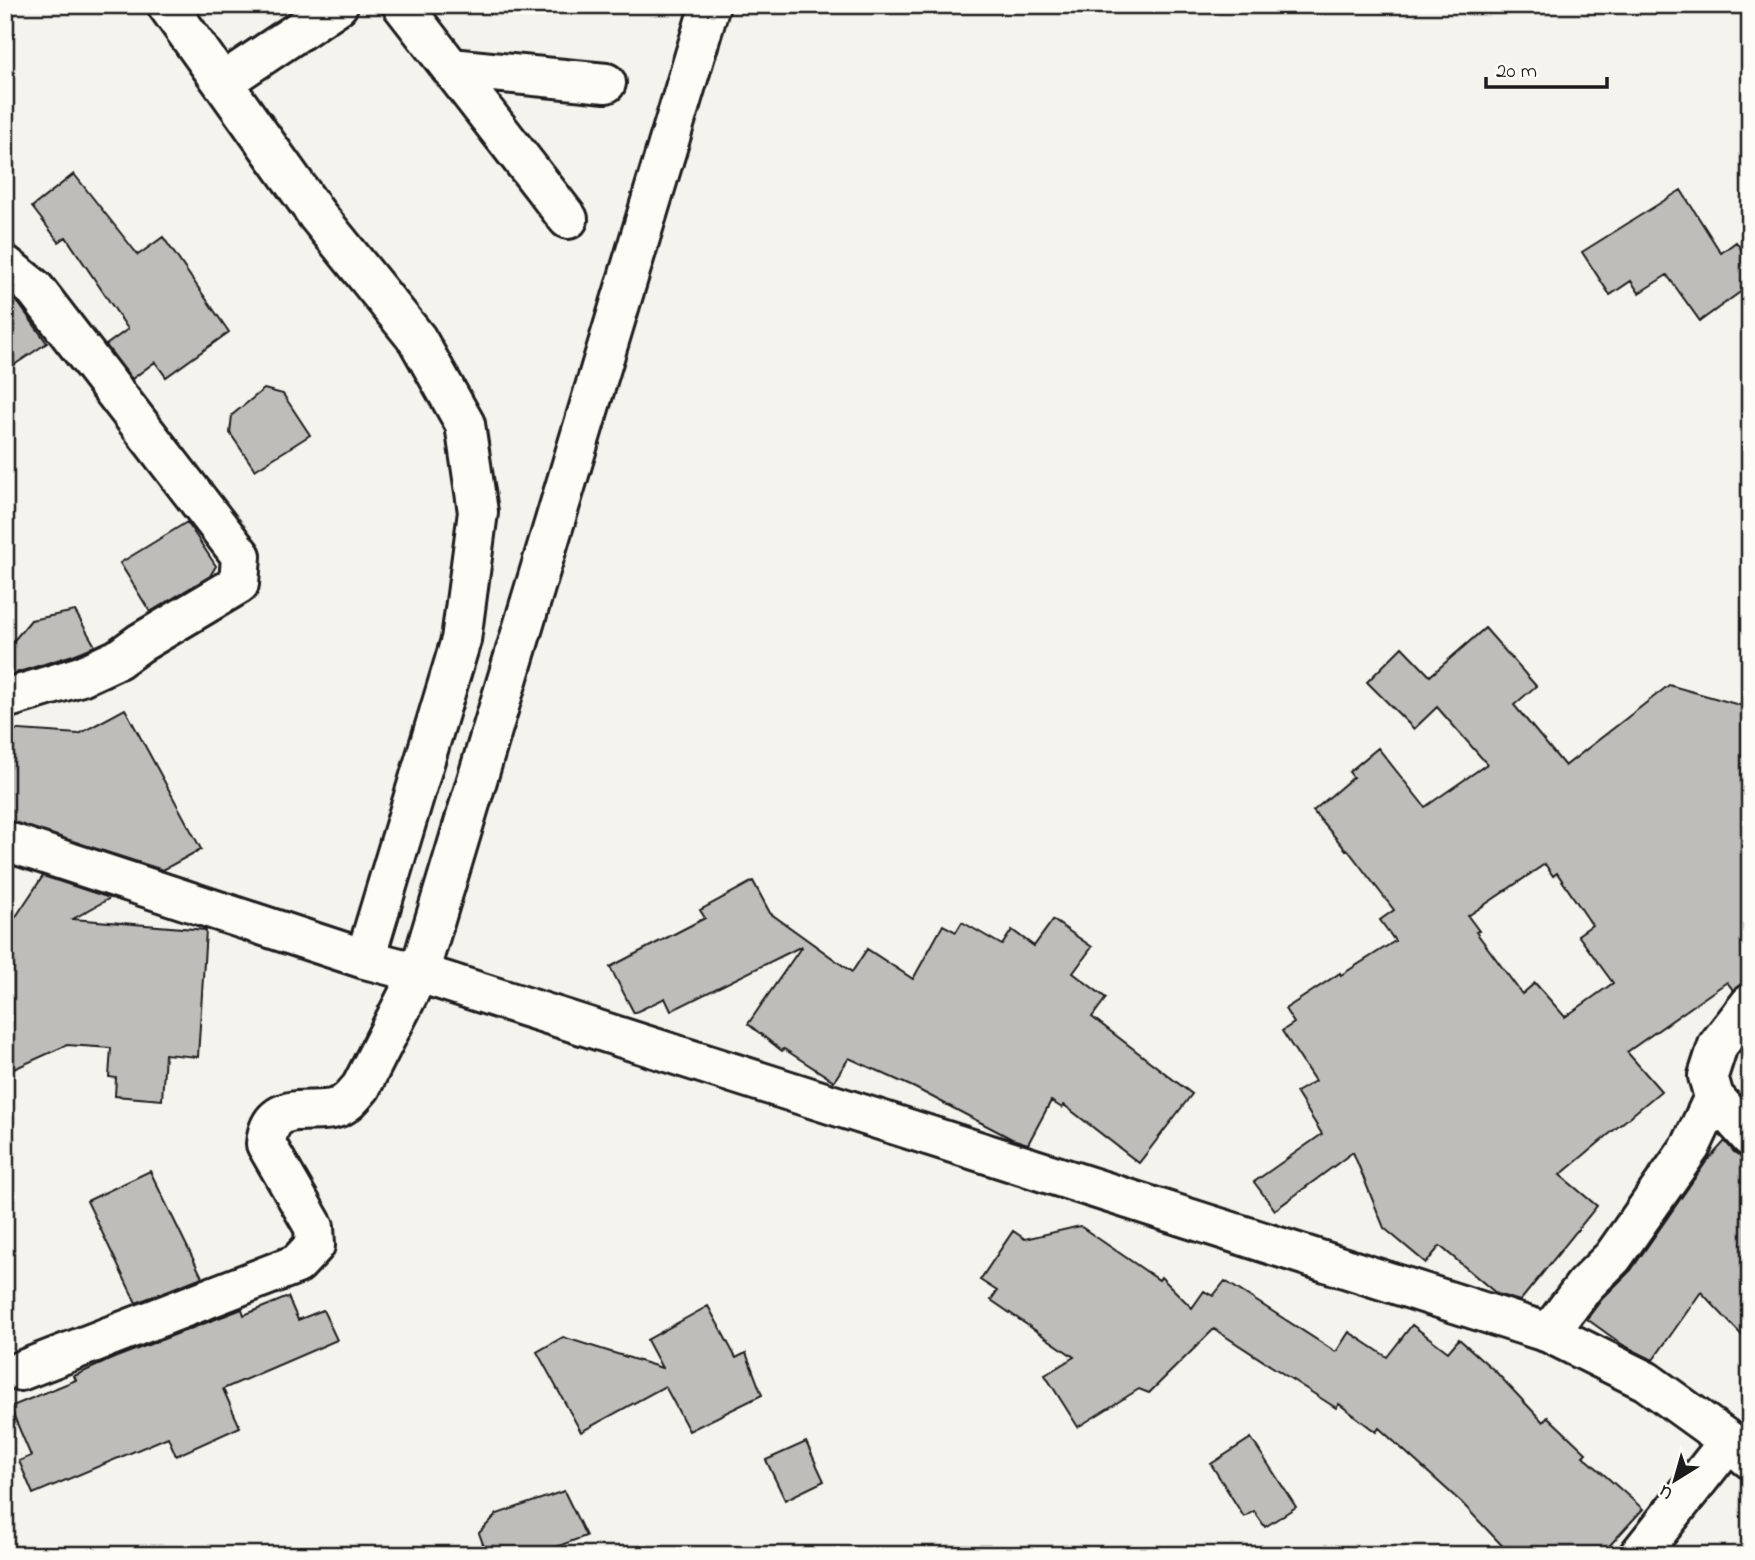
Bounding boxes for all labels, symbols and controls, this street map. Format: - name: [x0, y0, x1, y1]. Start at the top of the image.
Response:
- scale bar: [1486, 46, 1606, 90]
- text: 20 m: [1496, 57, 1537, 87]
- north arrow: [1640, 1444, 1710, 1514]
- text: U: [1653, 1477, 1679, 1506]

